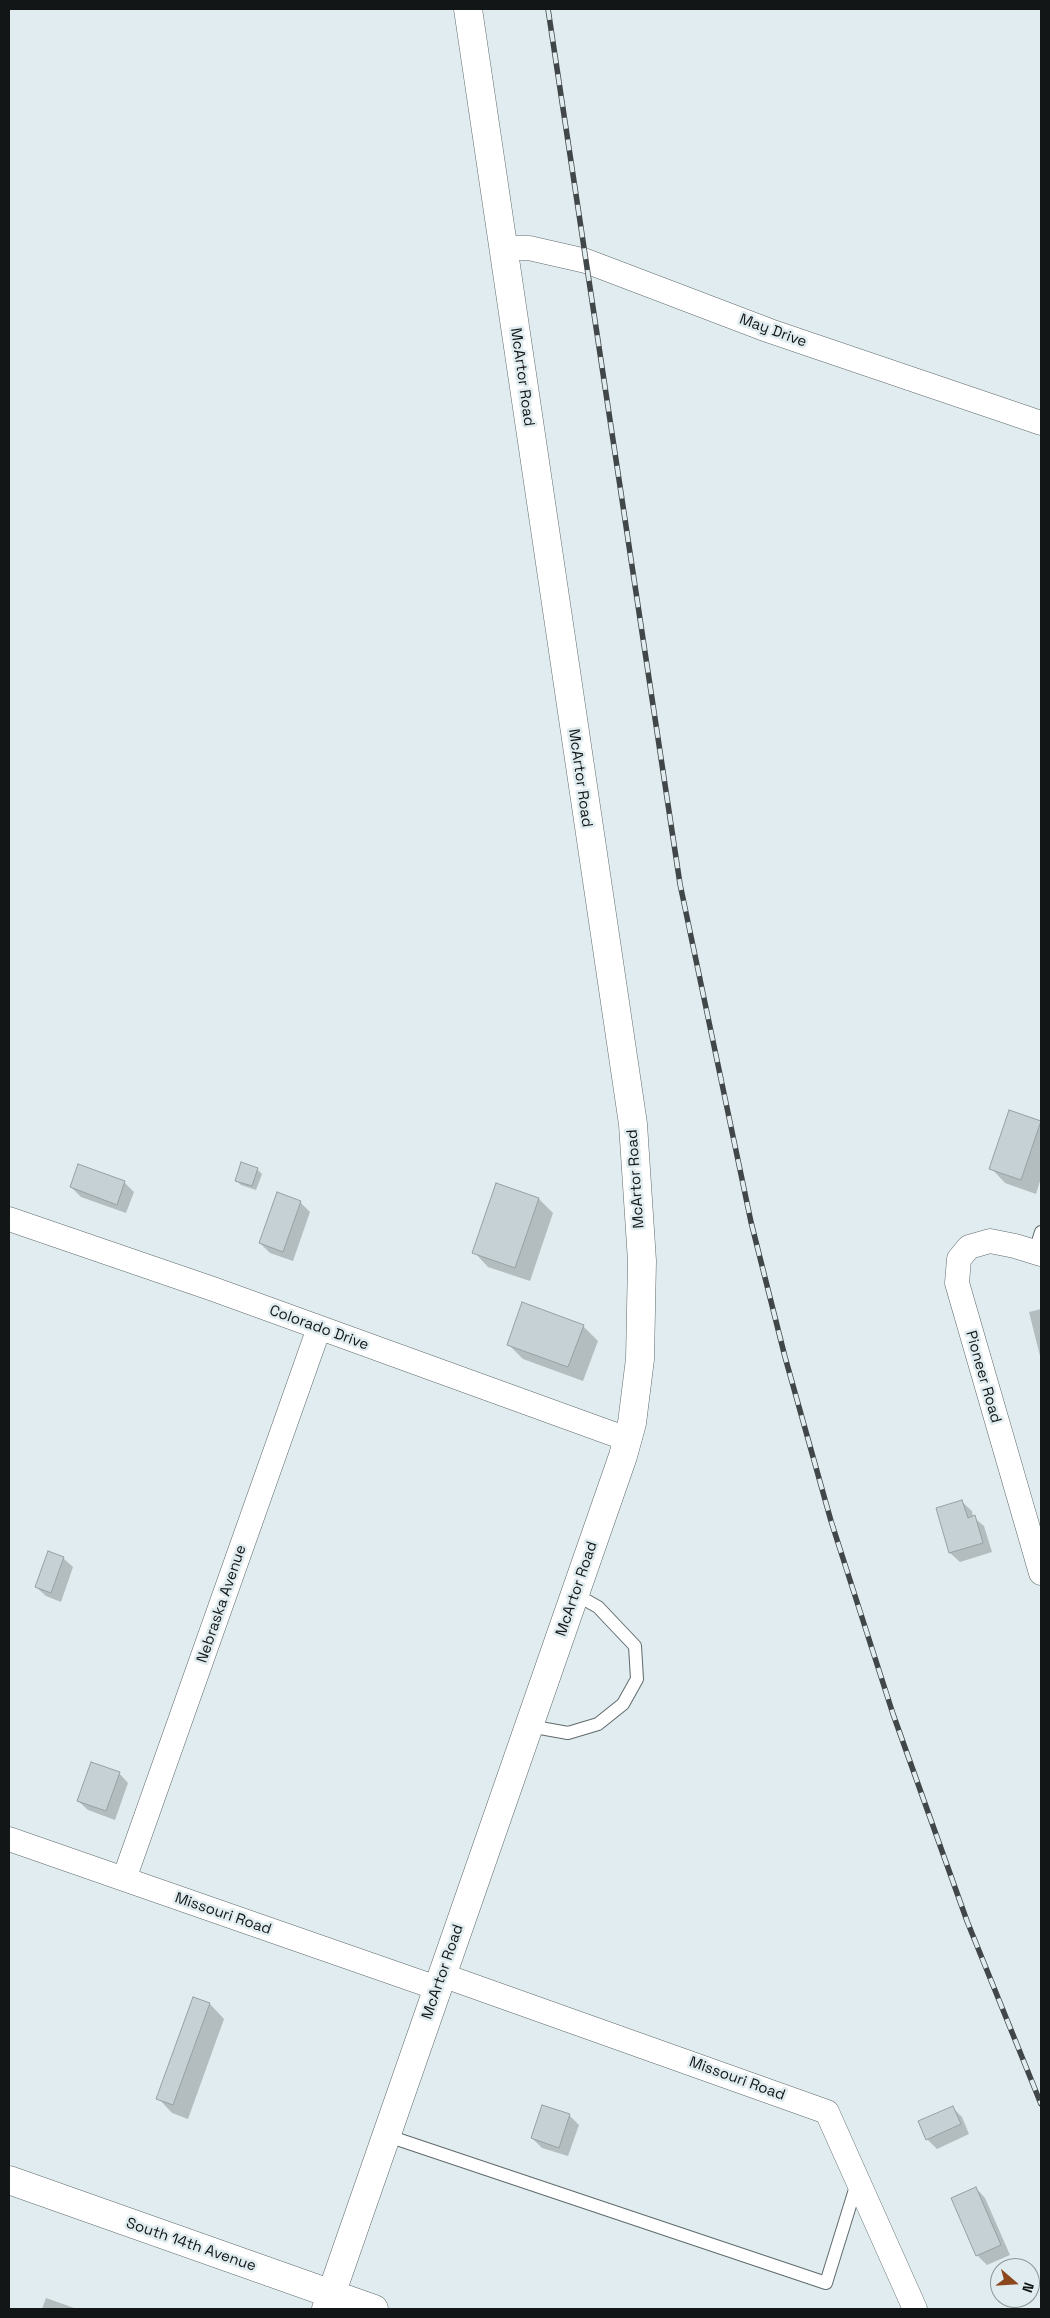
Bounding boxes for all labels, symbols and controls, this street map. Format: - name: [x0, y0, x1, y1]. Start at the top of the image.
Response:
- street label: May Drive: [737, 311, 809, 351]
- street label: McArtor Road: [506, 327, 538, 427]
- street label: McArtor Road: [564, 728, 596, 828]
- street label: McArtor Road: [624, 1129, 648, 1229]
- street label: Colorado Drive: [267, 1302, 371, 1354]
- street label: Pioneer Road: [961, 1329, 1005, 1425]
- street label: McArtor Road: [552, 1539, 602, 1639]
- street label: Nebraska Avenue: [193, 1543, 251, 1665]
- street label: Missouri Road: [172, 1889, 274, 1939]
- street label: McArtor Road: [418, 1922, 468, 2022]
- street label: Missouri Road: [687, 2053, 787, 2105]
- street label: South 14th Avenue: [124, 2214, 258, 2276]
- north arrow: [990, 2258, 1040, 2308]
- text: N: [1018, 2280, 1038, 2295]

